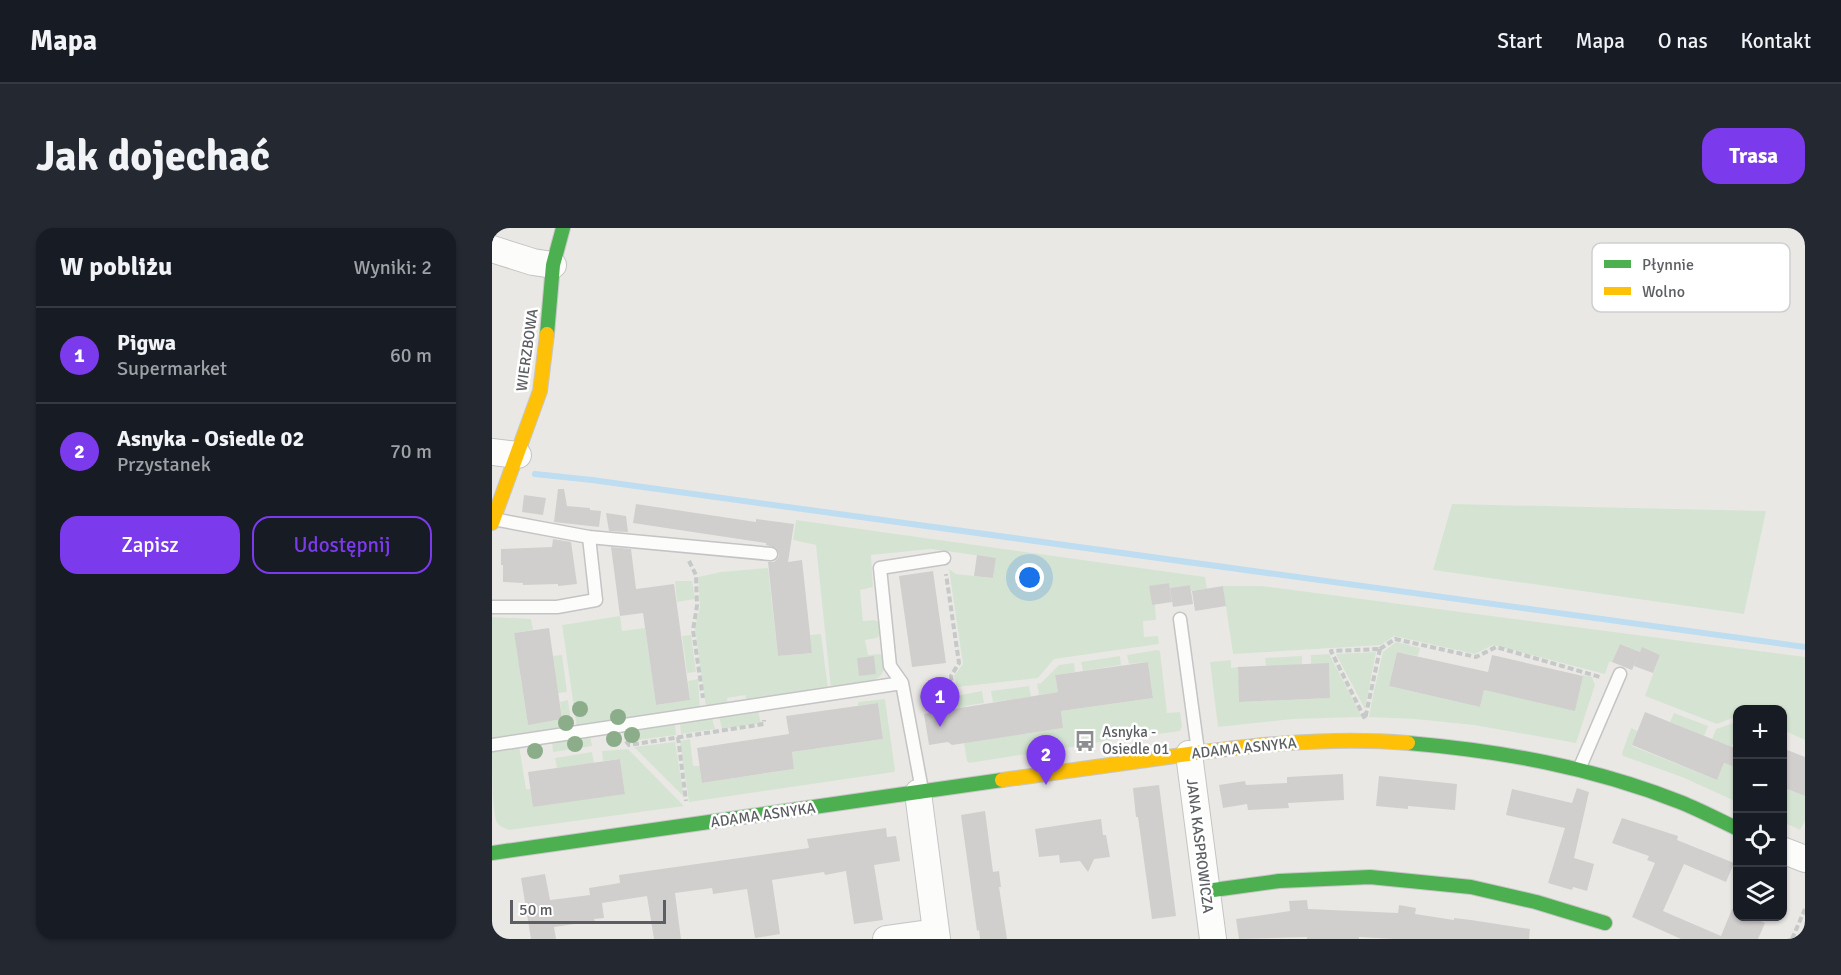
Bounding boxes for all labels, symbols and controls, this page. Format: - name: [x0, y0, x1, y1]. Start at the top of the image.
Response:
- text: Mapa: [30, 24, 97, 58]
- text: Start: [1497, 28, 1542, 54]
- text: Mapa: [1575, 28, 1625, 54]
- text: O nas: [1658, 28, 1708, 54]
- text: Kontakt: [1741, 28, 1811, 54]
- button: Trasa: [1702, 128, 1805, 184]
- text: Jak dojechać: [36, 131, 270, 182]
- legend: [1592, 243, 1790, 312]
- text: W pobliżu: [60, 251, 172, 283]
- text: Wyniki: 2: [353, 255, 432, 280]
- text: Płynnie: [1642, 255, 1694, 275]
- text: Wolno: [1642, 282, 1685, 302]
- street label: WIERZBOWA: [512, 307, 542, 393]
- text: Pigwa: [117, 329, 176, 356]
- text: 1: [74, 343, 85, 368]
- text: 60 m: [390, 343, 432, 368]
- text: Supermarket: [117, 356, 227, 381]
- text: Asnyka - Osiedle 02: [117, 425, 304, 452]
- text: 2: [74, 439, 85, 464]
- text: 70 m: [390, 439, 432, 464]
- text: Przystanek: [117, 452, 211, 477]
- button: Zapisz: [60, 516, 240, 574]
- button: Udostępnij: [252, 516, 432, 574]
- your location: [1015, 563, 1044, 592]
- pin: 1: [920, 678, 960, 727]
- map controls: [1733, 705, 1787, 921]
- button: +: [1733, 705, 1787, 759]
- place label: Asnyka - Osiedle 01: [1102, 723, 1169, 758]
- bus stop icon: Asnyka - Osiedle 01: [1073, 729, 1097, 753]
- street label: ADAMA ASNYKA: [1190, 734, 1298, 762]
- pin: 2: [1026, 736, 1066, 785]
- button: −: [1733, 759, 1787, 813]
- street label: JANA KASPROWICZA: [1183, 778, 1217, 914]
- street label: ADAMA ASNYKA: [709, 799, 817, 831]
- button: locate: [1733, 813, 1787, 867]
- button: layers: [1733, 867, 1787, 921]
- scale bar: [510, 897, 666, 924]
- text: 50 m: [519, 900, 553, 920]

